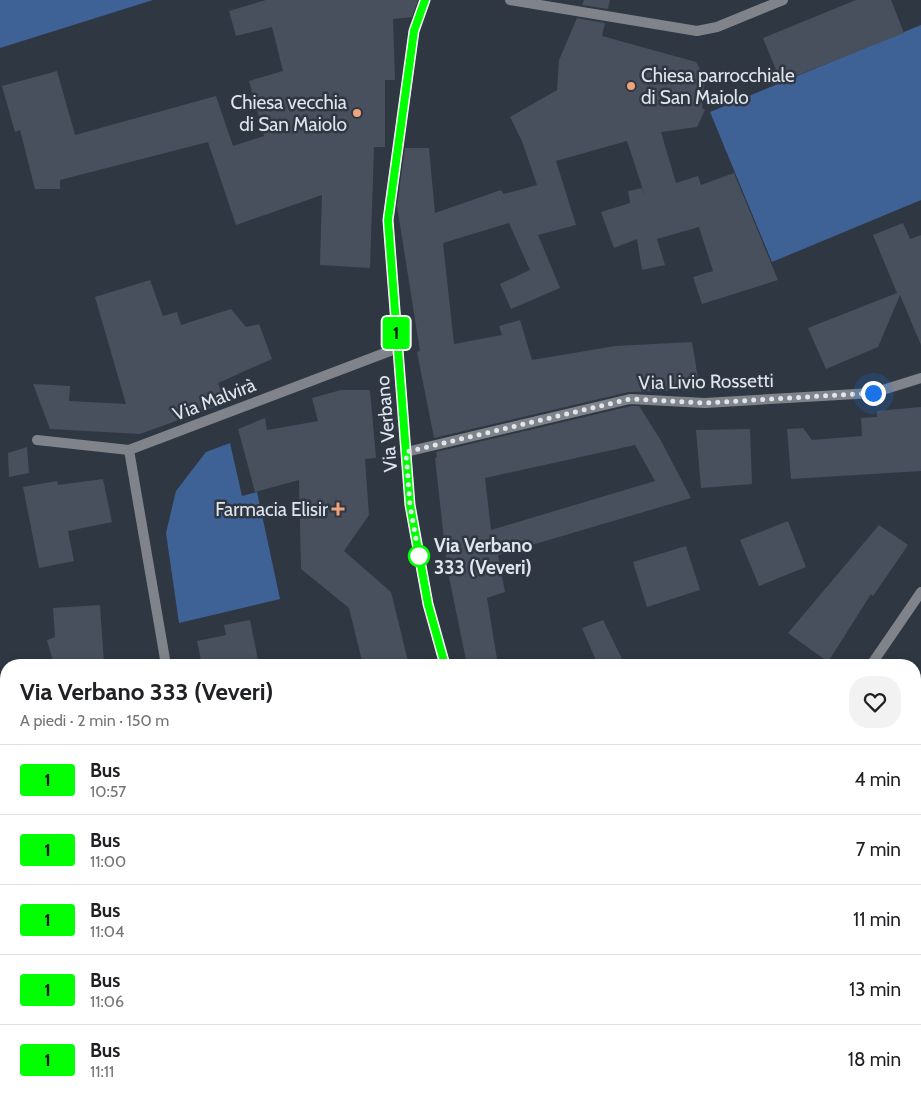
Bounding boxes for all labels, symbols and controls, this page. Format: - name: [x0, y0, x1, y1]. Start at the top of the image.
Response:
- place label: Chiesa parrocchiale di San Maiolo: [641, 64, 795, 109]
- marker: Chiesa parrocchiale di San Maiolo: [625, 80, 637, 92]
- place label: Chiesa vecchia di San Maiolo: [231, 91, 347, 136]
- marker: Chiesa vecchia di San Maiolo: [351, 107, 363, 119]
- line badge: 1: [380, 317, 412, 349]
- text: 1: [393, 322, 399, 344]
- street label: Via Livio Rossetti: [638, 369, 774, 394]
- street label: Via Malvirà: [169, 373, 259, 426]
- street label: Via Verbano: [371, 375, 402, 473]
- your location: [861, 381, 886, 406]
- place label: Farmacia Elisir: [215, 498, 328, 521]
- marker: Farmacia Elisir: [332, 503, 344, 515]
- place label: Via Verbano 333 (Veveri): [434, 534, 533, 579]
- marker: Via Verbano 333 (Veveri): [408, 545, 430, 567]
- button: heart: [849, 676, 901, 728]
- text: Via Verbano 333 (Veveri): [20, 677, 273, 706]
- text: A piedi · 2 min · 150 m: [20, 711, 169, 730]
- text: Bus: [90, 759, 120, 782]
- text: 4 min: [854, 768, 901, 791]
- text: 1: [44, 769, 51, 791]
- text: 10:57: [90, 782, 126, 801]
- text: Bus: [90, 829, 120, 852]
- text: 7 min: [856, 838, 901, 861]
- text: 1: [44, 839, 51, 861]
- text: 11:00: [90, 852, 126, 871]
- text: Bus: [90, 899, 120, 922]
- text: 11 min: [853, 908, 901, 931]
- text: 1: [44, 909, 51, 931]
- text: 11:04: [90, 922, 124, 941]
- text: Bus: [90, 969, 120, 992]
- text: 13 min: [849, 978, 901, 1001]
- text: 1: [44, 979, 51, 1001]
- text: 11:06: [90, 992, 124, 1011]
- text: Bus: [90, 1039, 120, 1062]
- text: 18 min: [848, 1048, 901, 1071]
- text: 1: [44, 1049, 51, 1071]
- text: 11:11: [90, 1062, 114, 1081]

